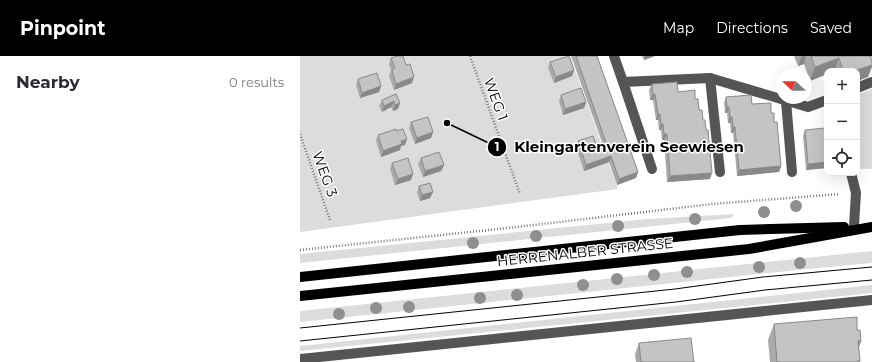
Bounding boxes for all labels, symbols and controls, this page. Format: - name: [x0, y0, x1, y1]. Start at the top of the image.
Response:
- text: Pinpoint: [20, 17, 105, 40]
- text: Map: [663, 19, 694, 37]
- text: Directions: [716, 19, 788, 37]
- text: Saved: [810, 19, 852, 37]
- north arrow: [776, 68, 812, 104]
- map controls: [824, 68, 860, 176]
- button: +: [824, 68, 860, 104]
- text: Nearby: [16, 72, 80, 92]
- text: 0 results: [229, 74, 284, 90]
- street label: WEG 1: [480, 75, 512, 123]
- button: −: [824, 104, 860, 140]
- callout: Kleingartenverein Seewiesen: [487, 133, 752, 160]
- text: Kleingartenverein Seewiesen: [514, 137, 744, 156]
- text: 1: [495, 139, 499, 154]
- button: locate: [824, 140, 860, 176]
- street label: WEG 3: [308, 149, 342, 199]
- street label: HERRENALBER STRASSE: [496, 234, 674, 270]

